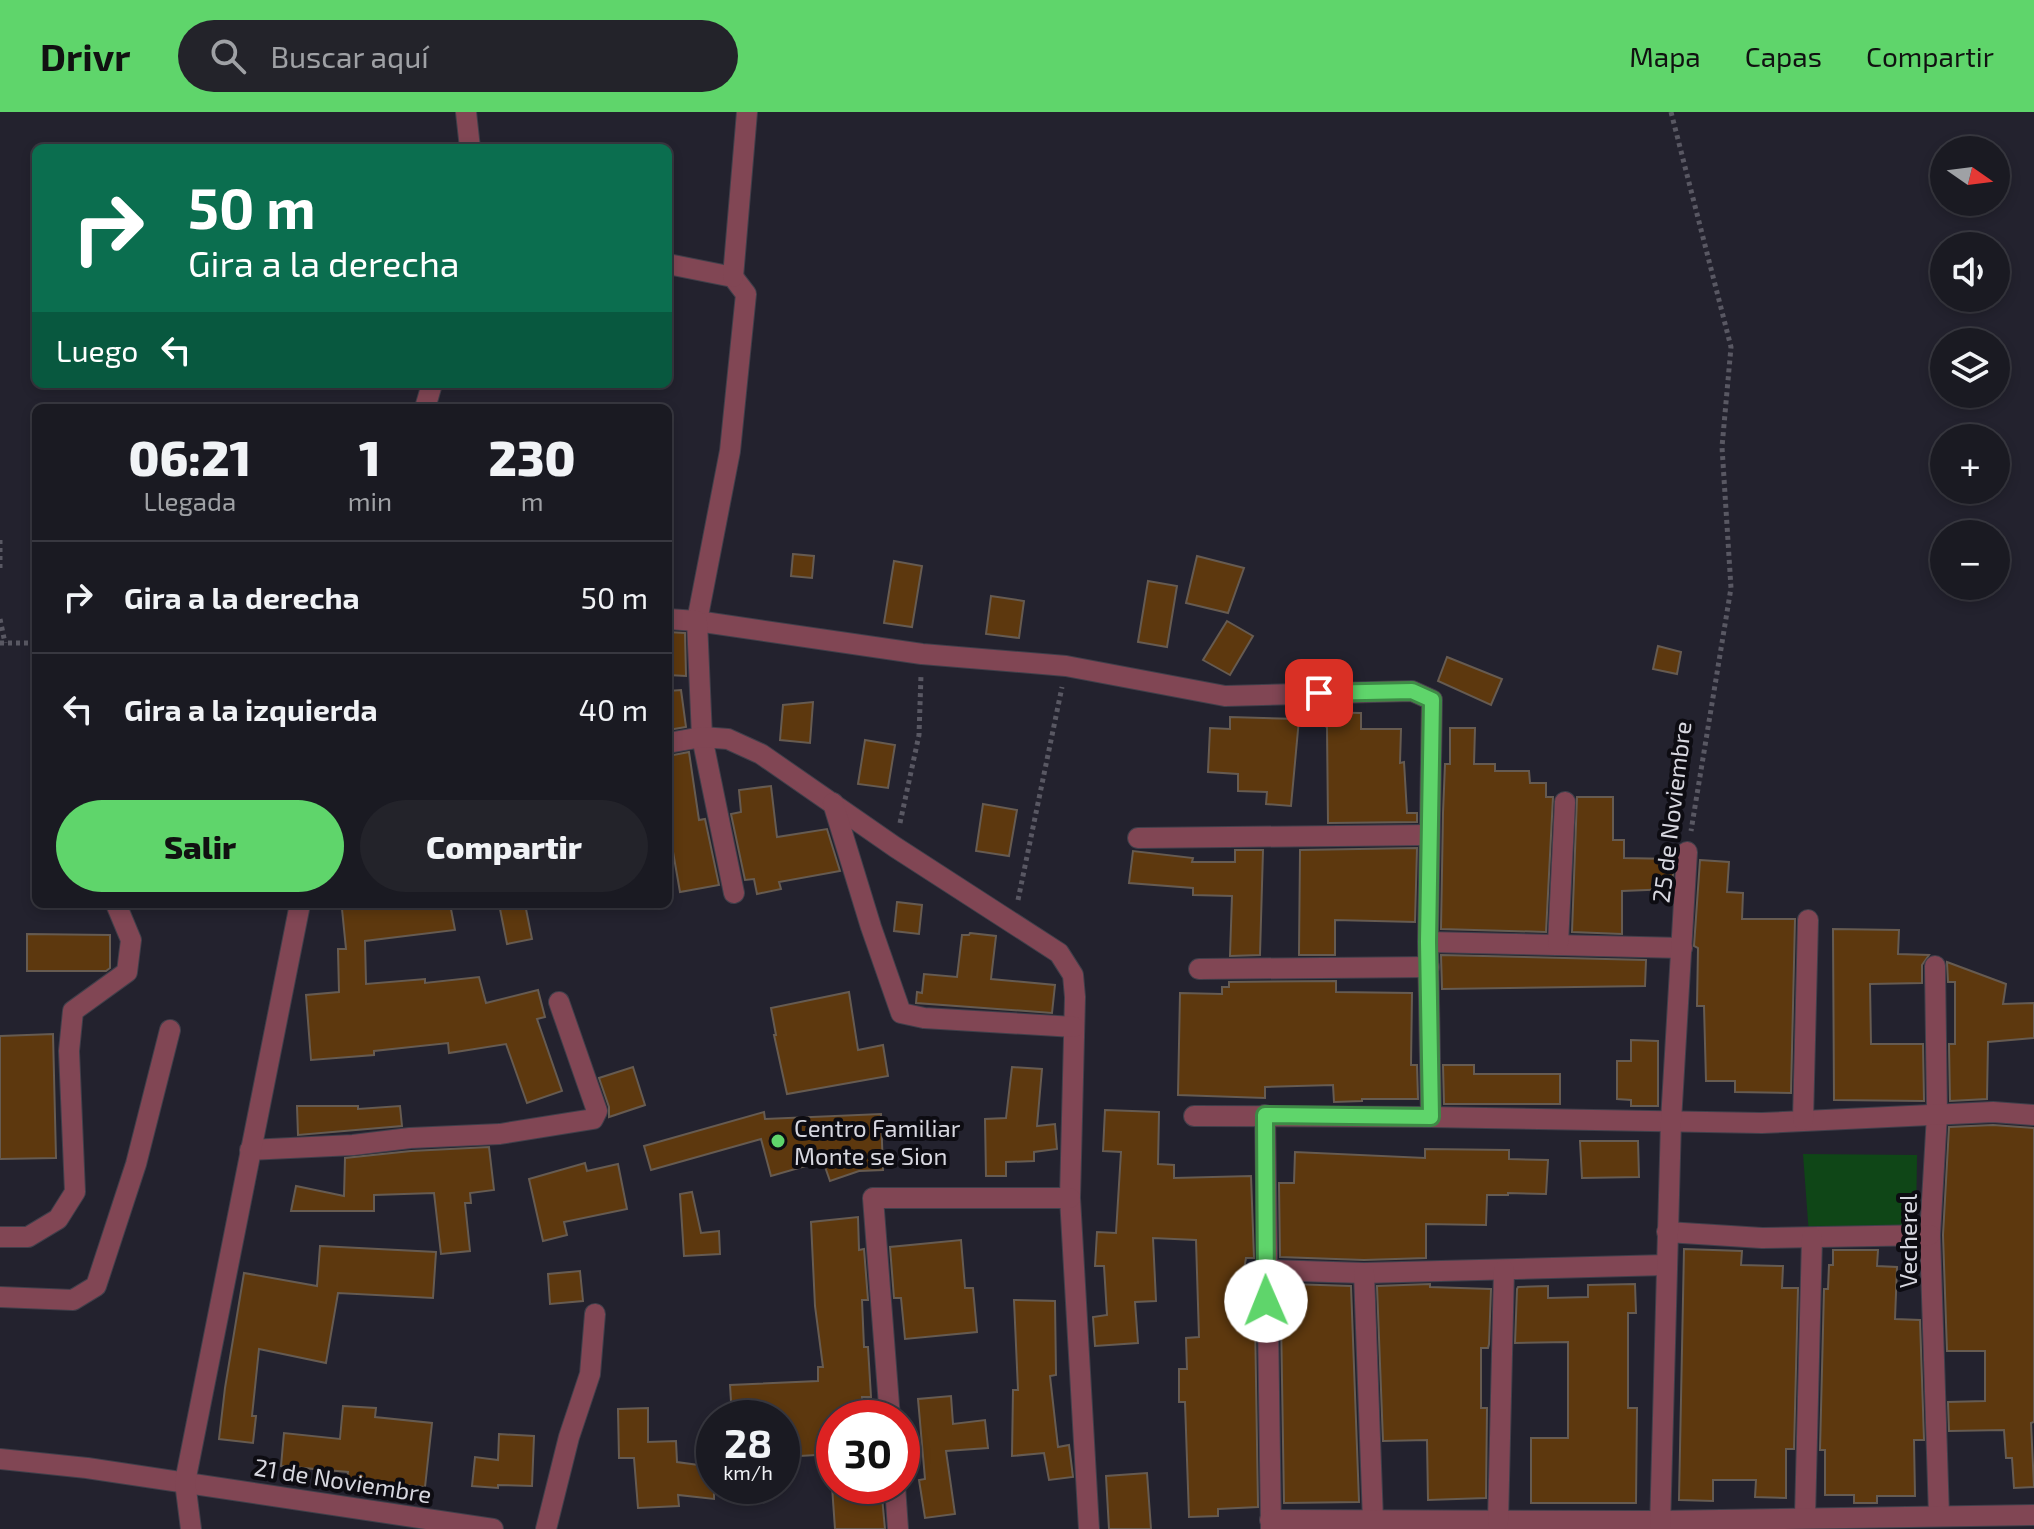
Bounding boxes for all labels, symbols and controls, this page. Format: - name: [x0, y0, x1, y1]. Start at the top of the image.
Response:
- search box: [178, 20, 738, 92]
- text: Drivr: [40, 33, 130, 79]
- icon: search: [206, 34, 250, 78]
- text: Buscar aquí: [270, 38, 429, 74]
- text: Mapa: [1629, 39, 1701, 73]
- text: Capas: [1745, 39, 1822, 73]
- text: Compartir: [1866, 39, 1994, 73]
- north arrow: [1930, 136, 2010, 216]
- map controls: [1930, 136, 2010, 600]
- text: 50 m: [188, 173, 316, 240]
- icon: right: [56, 176, 160, 280]
- button: sound: [1930, 232, 2010, 312]
- text: Gira a la derecha: [188, 241, 460, 284]
- icon: left: [154, 328, 198, 372]
- button: layers: [1930, 328, 2010, 408]
- text: Luego: [56, 332, 138, 368]
- button: +: [1930, 424, 2010, 504]
- text: 06:21: [129, 428, 251, 486]
- text: 1: [359, 428, 381, 486]
- text: 230: [489, 428, 575, 486]
- text: Llegada: [143, 485, 236, 516]
- text: min: [348, 485, 392, 516]
- text: m: [521, 485, 543, 516]
- button: −: [1930, 520, 2010, 600]
- icon: right: [56, 575, 100, 619]
- text: Gira a la derecha: [124, 579, 360, 615]
- text: 50 m: [581, 579, 648, 615]
- pin: [1285, 659, 1353, 727]
- icon: arrive: [1297, 671, 1341, 715]
- icon: left: [56, 687, 100, 731]
- text: Gira a la izquierda: [124, 691, 378, 727]
- text: 40 m: [578, 691, 648, 727]
- street label: 25 de Noviembre: [1645, 720, 1697, 904]
- button: Salir: [56, 800, 344, 892]
- button: Compartir: [360, 800, 648, 892]
- place label: Centro Familiar Monte se Sion: [794, 1113, 961, 1170]
- marker: Centro Familiar Monte se Sion: [769, 1132, 787, 1150]
- street label: Vecherel: [1893, 1194, 1922, 1288]
- position arrow: [1224, 1259, 1308, 1343]
- speed limit sign: 30: [816, 1400, 920, 1504]
- text: 28: [724, 1418, 772, 1466]
- street label: 21 de Noviembre: [252, 1452, 434, 1508]
- text: km/h: [723, 1460, 773, 1484]

